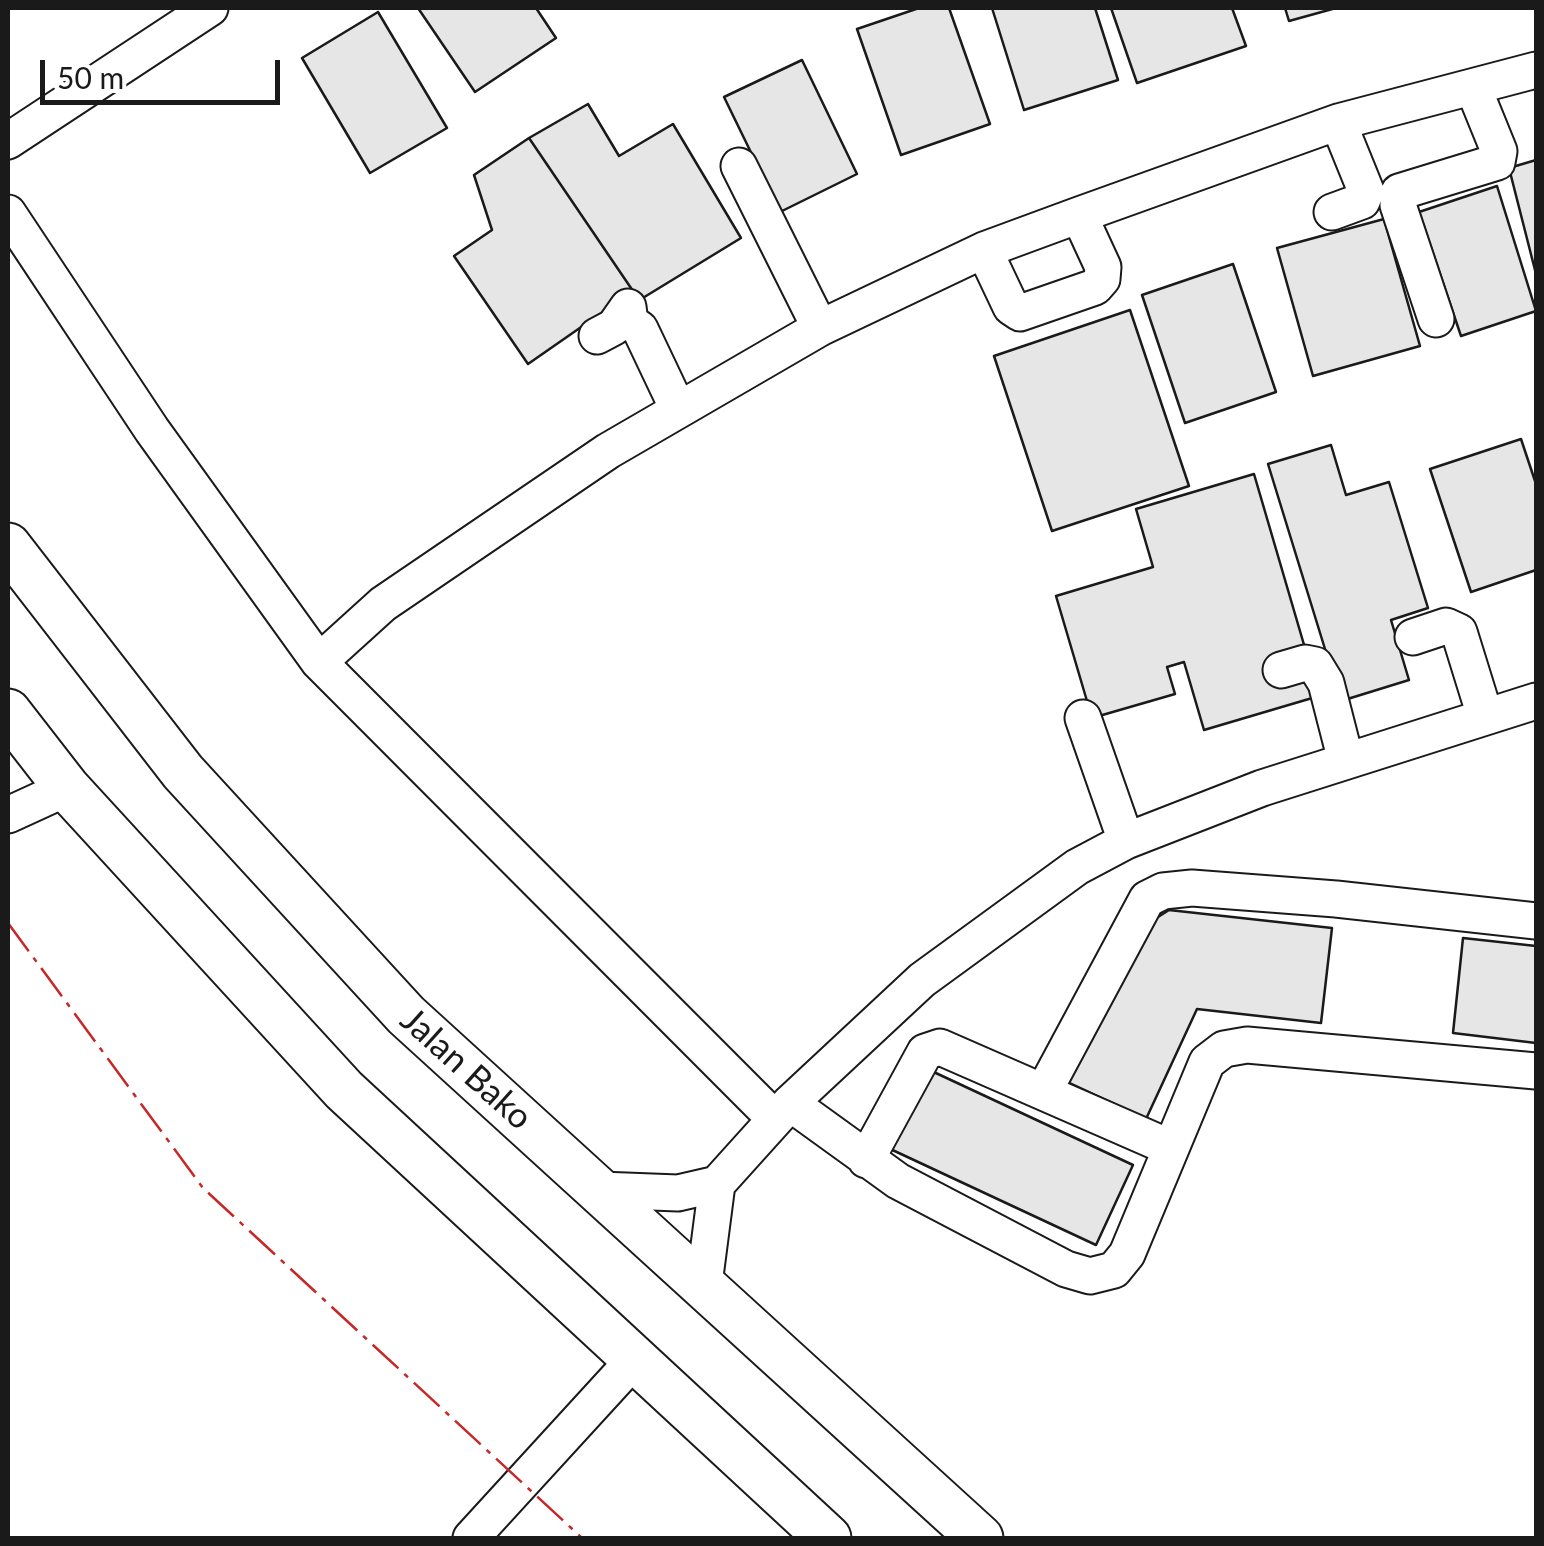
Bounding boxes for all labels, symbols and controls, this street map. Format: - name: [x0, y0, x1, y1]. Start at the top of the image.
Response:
- scale bar: [45, 40, 285, 102]
- text: 50 m: [57, 59, 124, 95]
- street label: Jalan Bako: [392, 999, 540, 1139]

